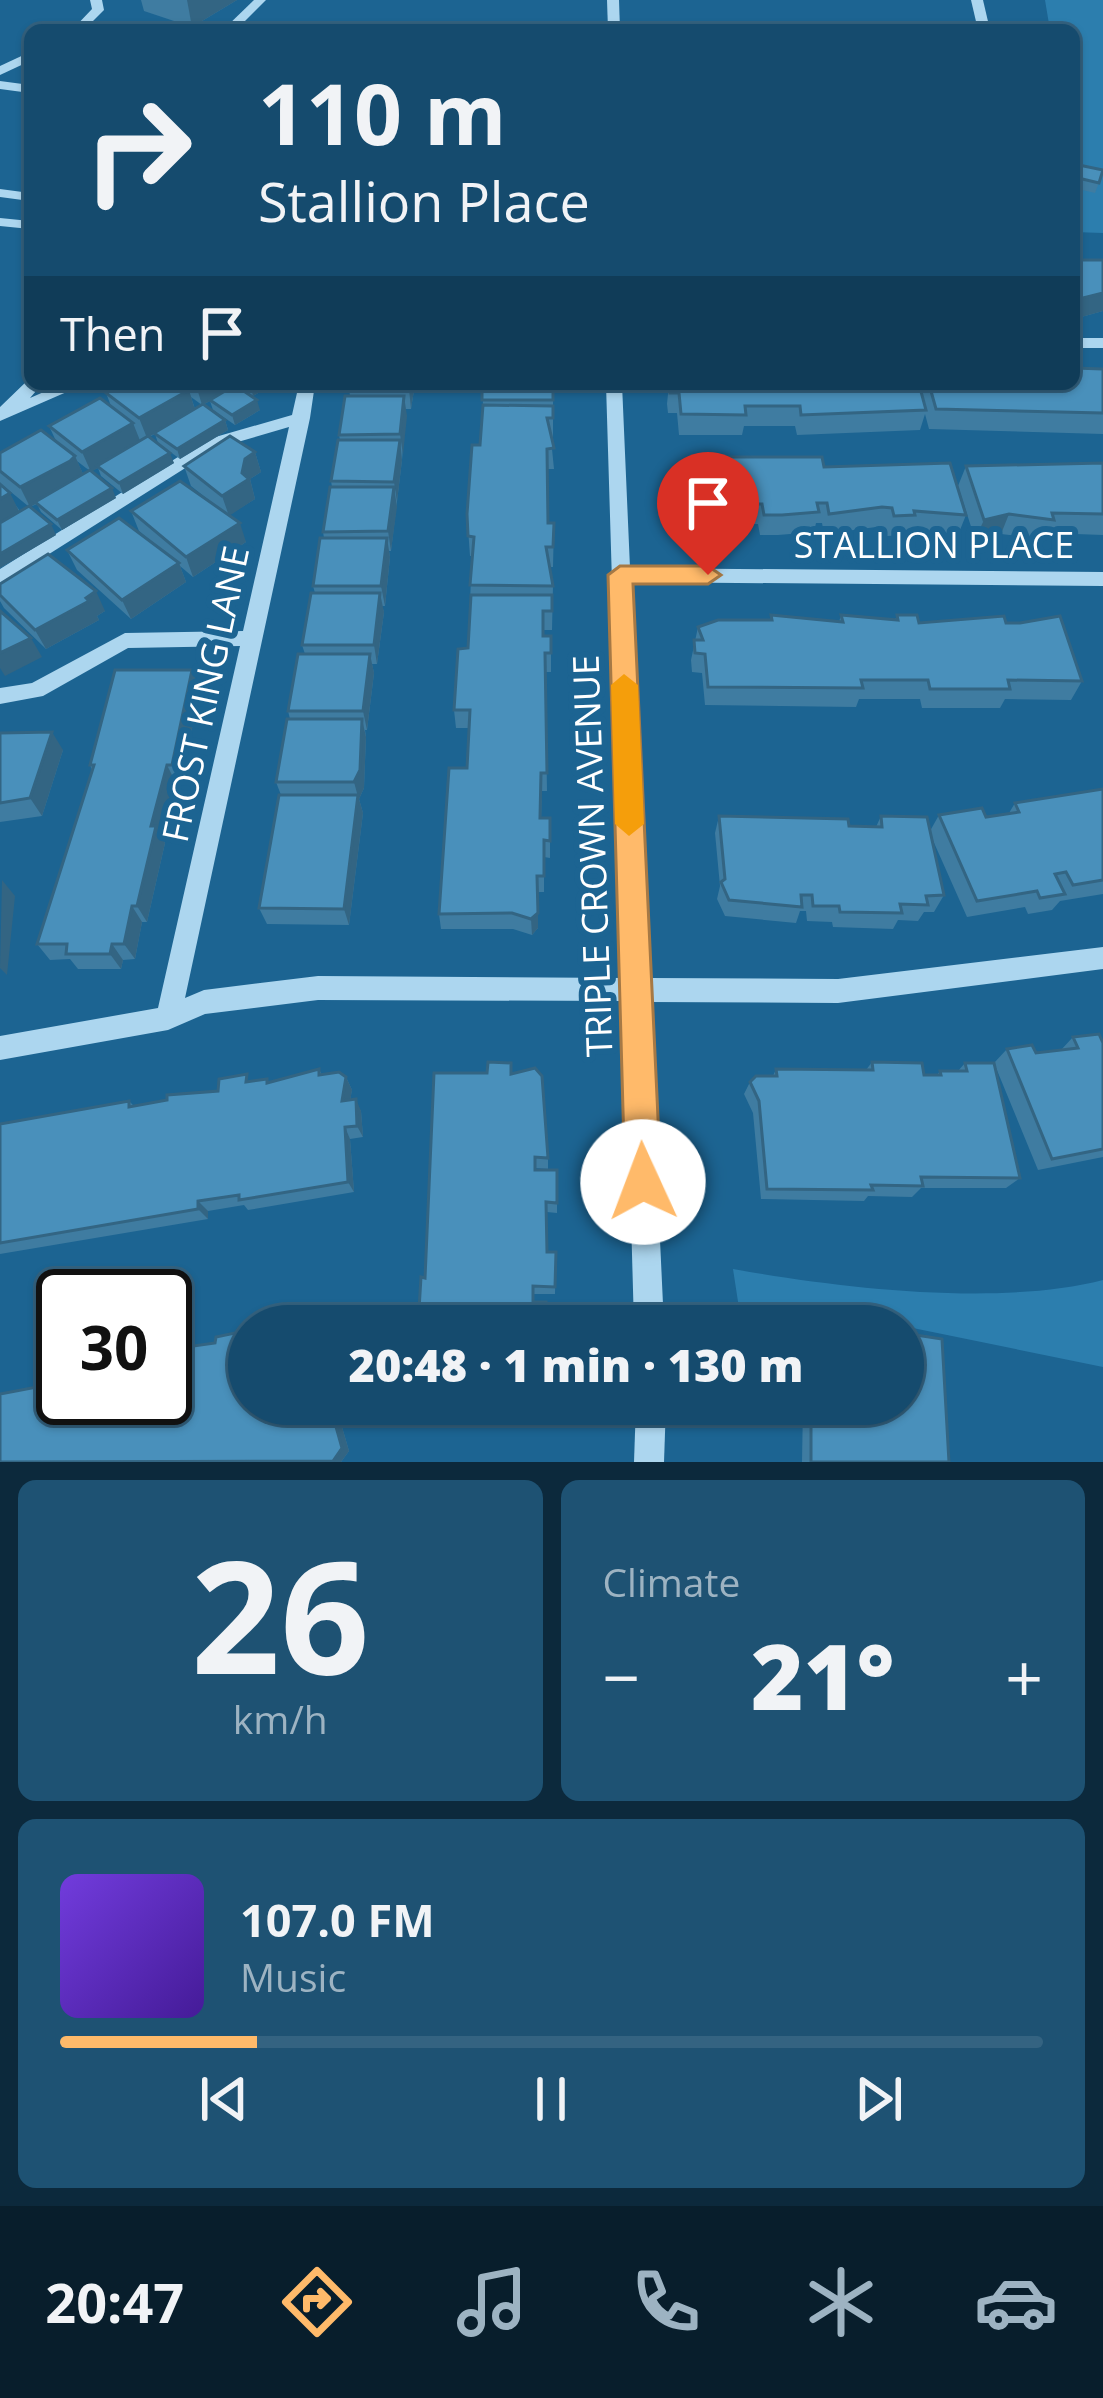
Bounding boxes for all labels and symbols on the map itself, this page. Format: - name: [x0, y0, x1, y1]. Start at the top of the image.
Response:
- pin: [657, 452, 759, 575]
- street label: STALLION PLACE: [794, 520, 1074, 569]
- street label: FROST KING LANE: [150, 542, 260, 846]
- street label: TRIPLE CROWN AVENUE: [560, 654, 624, 1058]
- position arrow: [580, 1119, 706, 1245]
- speed limit sign: 30: [36, 1269, 192, 1425]

